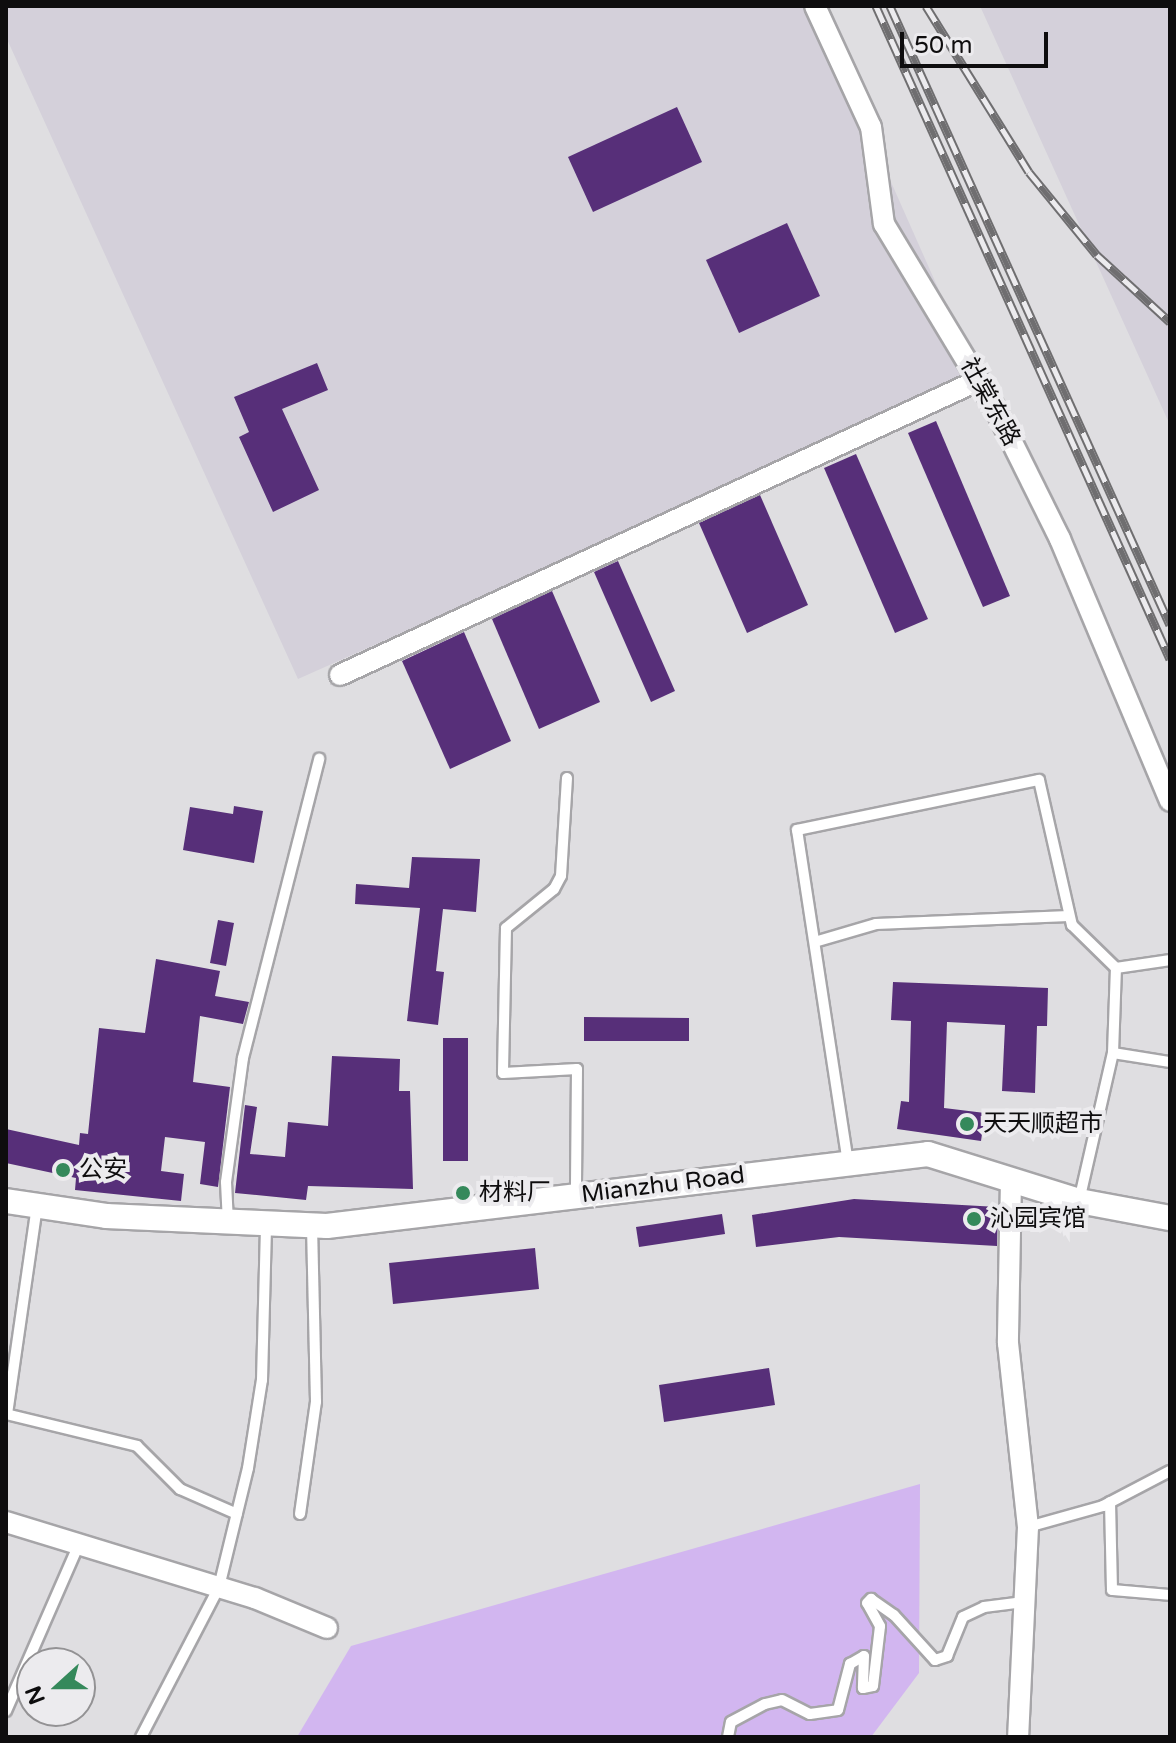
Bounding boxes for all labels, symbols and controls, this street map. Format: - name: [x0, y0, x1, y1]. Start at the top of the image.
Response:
- scale bar: [904, 16, 1052, 66]
- text: 50 m: [914, 31, 972, 60]
- street label: 社棠东路: [954, 353, 1026, 451]
- place label: 天天顺超市: [983, 1110, 1103, 1138]
- marker: 天天顺超市: [958, 1115, 976, 1133]
- place label: 公安: [79, 1156, 127, 1184]
- marker: 公安: [54, 1161, 72, 1179]
- street label: Mianzhu Road: [580, 1161, 746, 1209]
- place label: 材料厂: [479, 1179, 551, 1207]
- marker: 材料厂: [454, 1184, 472, 1202]
- place label: 沁园宾馆: [990, 1205, 1086, 1233]
- marker: 沁园宾馆: [965, 1210, 983, 1228]
- north arrow: [16, 1647, 96, 1727]
- text: N: [20, 1682, 51, 1708]

